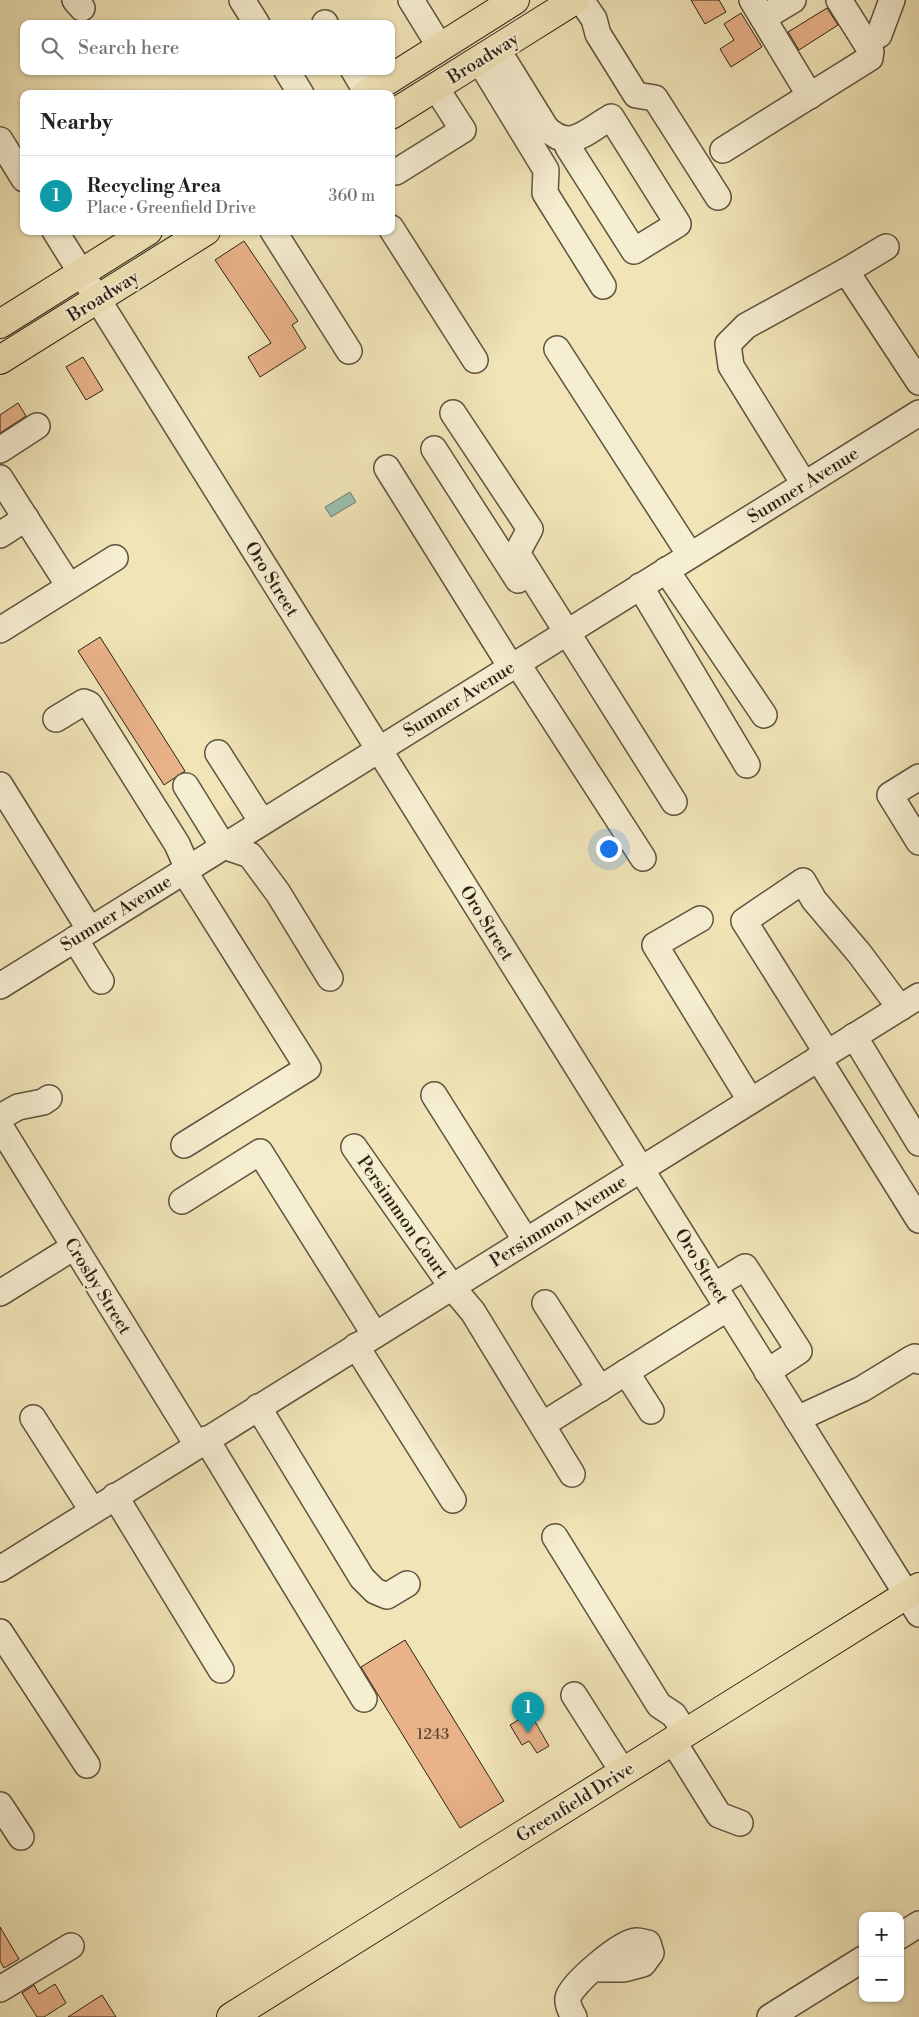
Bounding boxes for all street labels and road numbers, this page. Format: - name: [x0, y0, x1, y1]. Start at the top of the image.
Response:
- street label: Broadway: [442, 27, 524, 90]
- street label: Broadway: [62, 265, 144, 328]
- street label: Sumner Avenue: [743, 442, 863, 529]
- street label: Oro Street: [239, 537, 304, 622]
- street label: Sumner Avenue: [399, 656, 519, 743]
- street label: Sumner Avenue: [56, 870, 176, 957]
- street label: Oro Street: [454, 881, 519, 966]
- street label: Persimmon Court: [351, 1151, 454, 1284]
- street label: Persimmon Avenue: [485, 1170, 631, 1273]
- street label: Oro Street: [669, 1224, 734, 1309]
- street label: Crosby Street: [59, 1234, 137, 1339]
- street label: Greenfield Drive: [512, 1757, 639, 1848]

